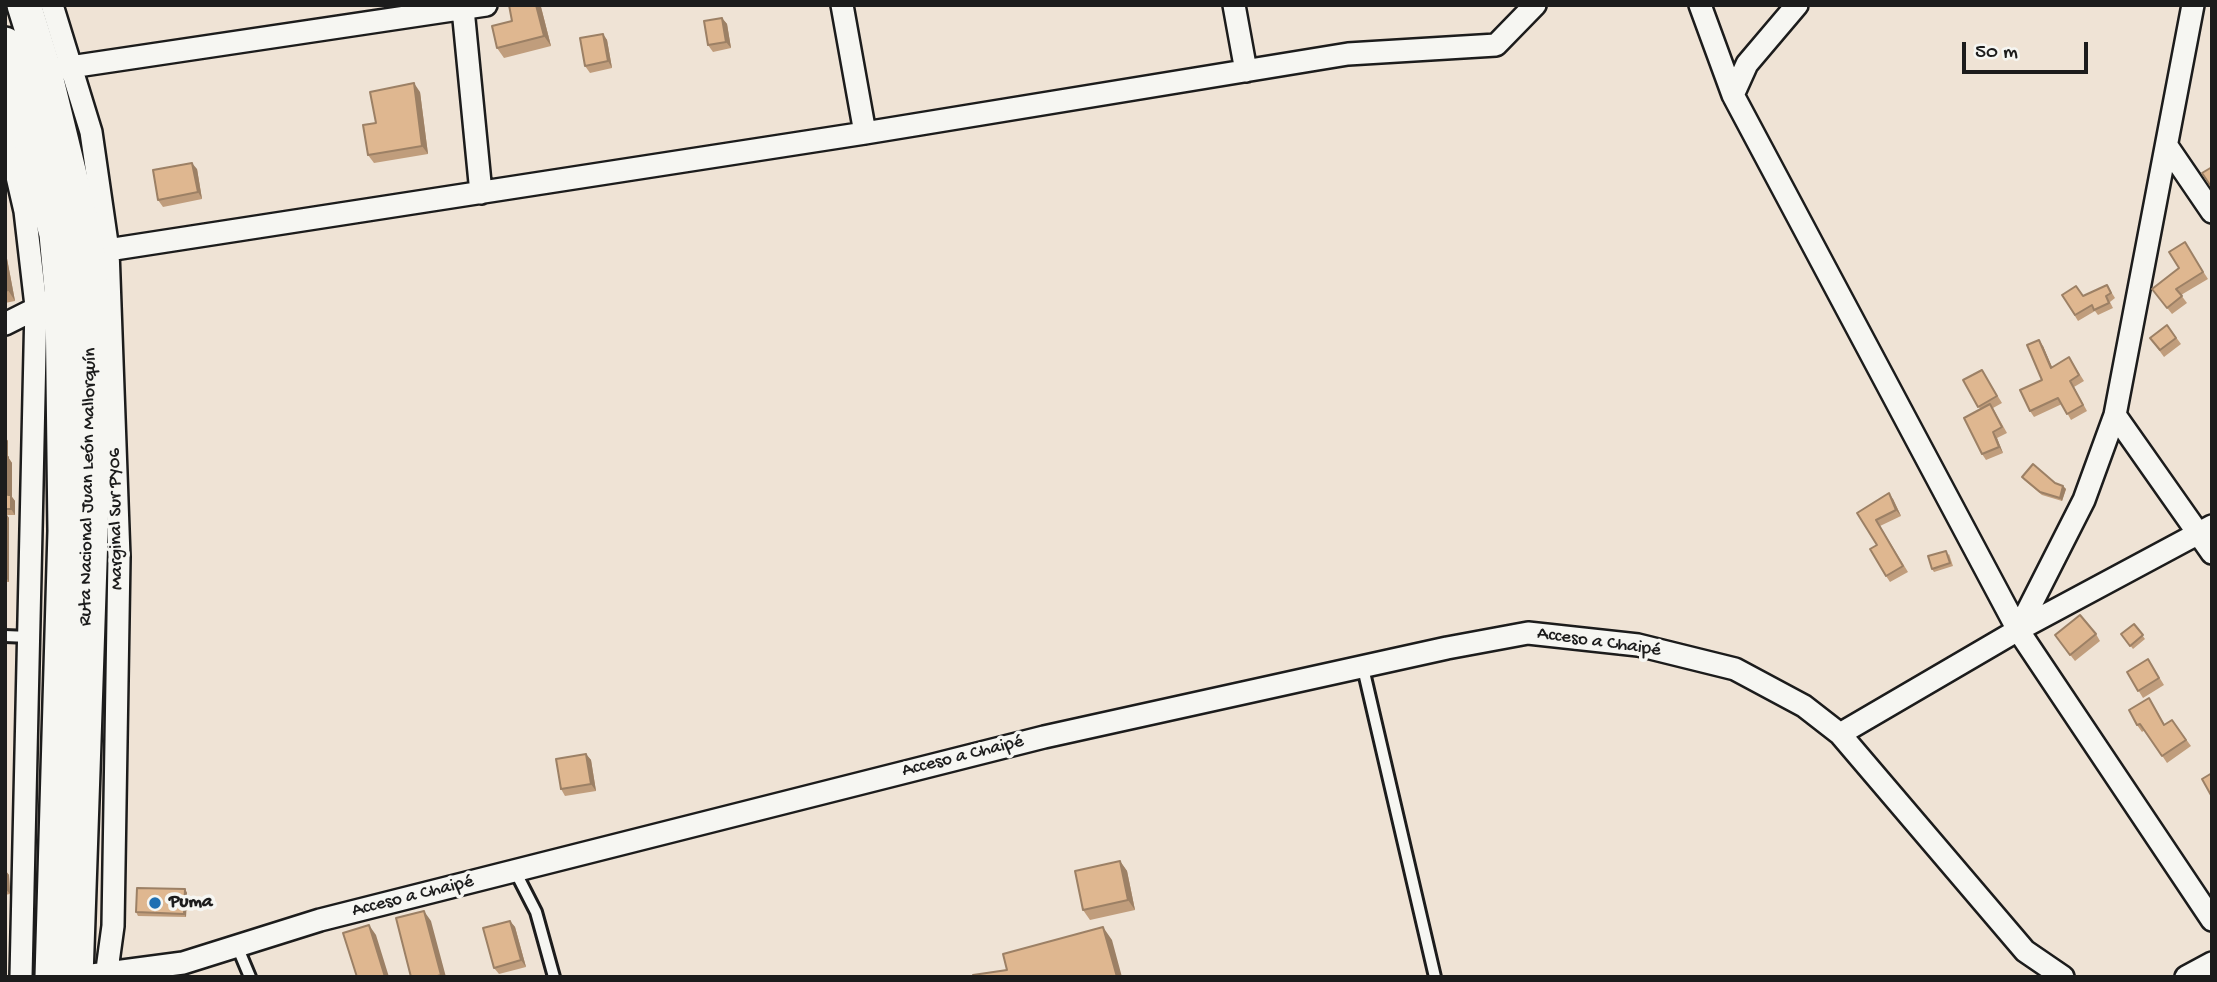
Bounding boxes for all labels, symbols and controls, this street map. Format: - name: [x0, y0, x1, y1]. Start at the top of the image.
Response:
- scale bar: [1965, 28, 2091, 72]
- text: 50 m: [1975, 41, 2018, 66]
- street label: Ruta Nacional Juan León Mallorquín: [75, 347, 103, 627]
- street label: Marginal Sur PY06: [104, 448, 130, 590]
- street label: Acceso a Chaipé: [1536, 623, 1662, 663]
- street label: Acceso a Chaipé: [900, 731, 1026, 783]
- street label: Acceso a Chaipé: [350, 871, 476, 923]
- place label: Puma: [169, 892, 212, 914]
- marker: Puma: [147, 895, 163, 911]

